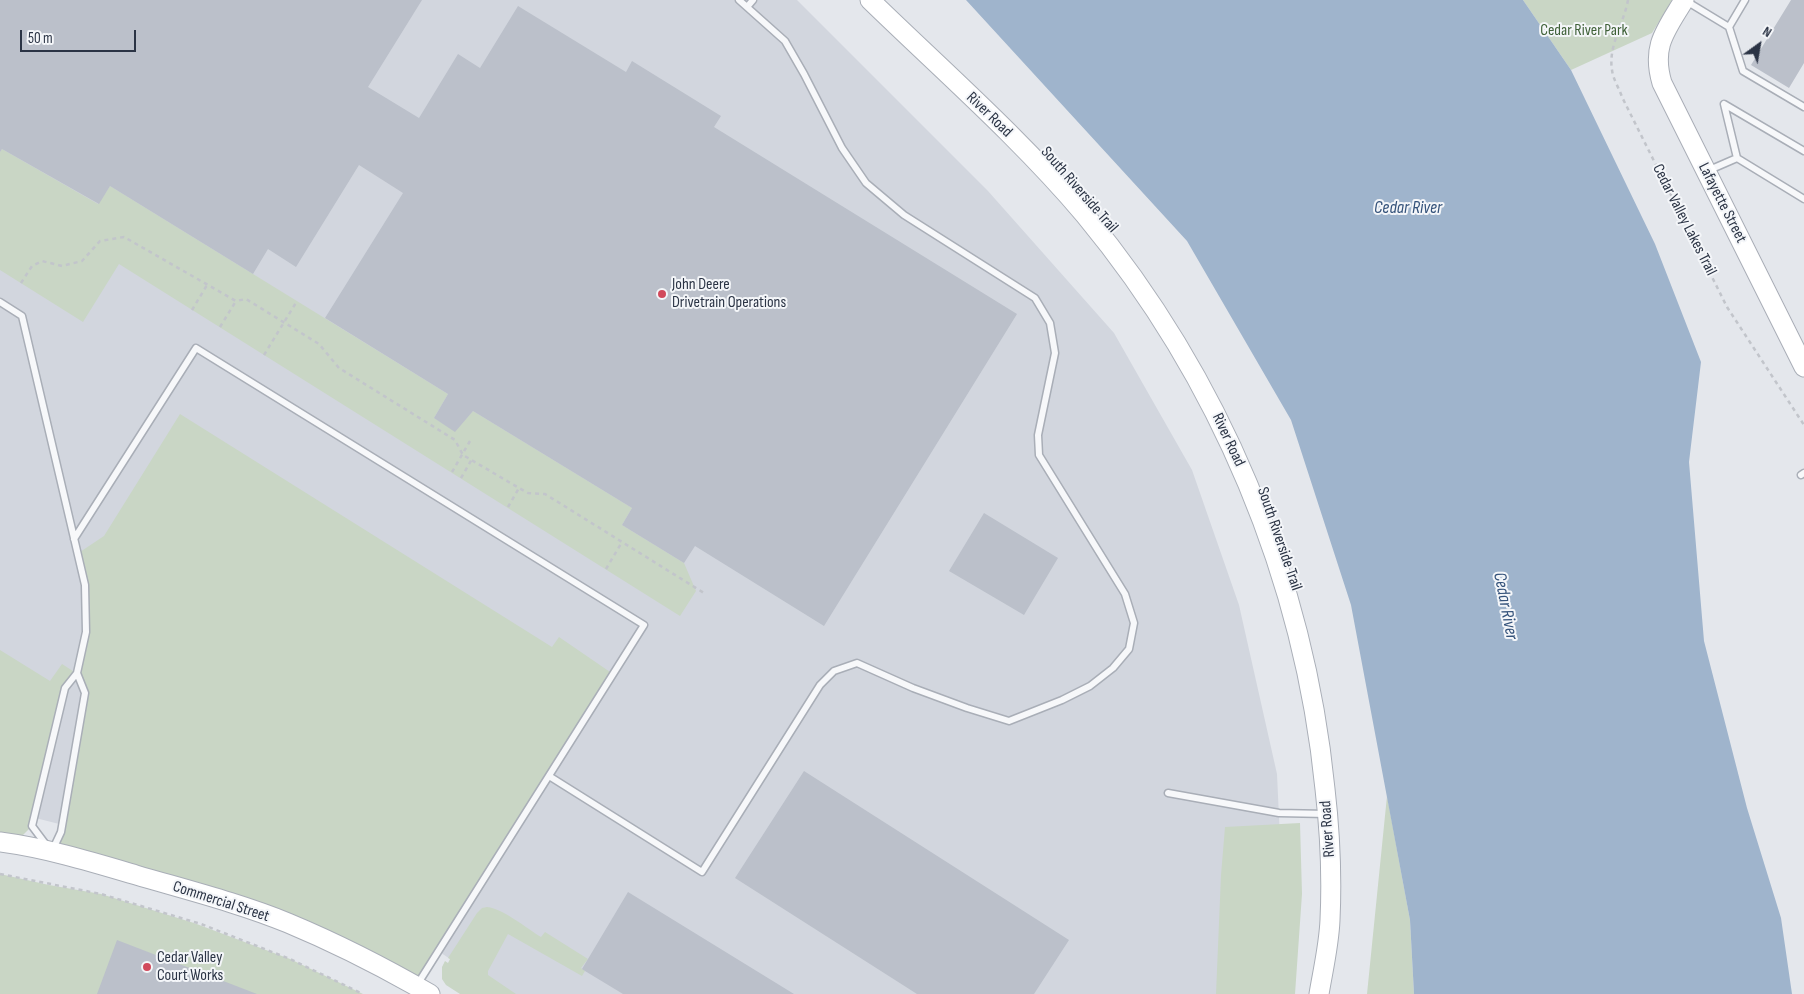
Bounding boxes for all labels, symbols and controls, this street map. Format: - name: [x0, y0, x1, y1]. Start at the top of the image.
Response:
- scale bar: [22, 20, 139, 52]
- north arrow: [1734, 20, 1784, 70]
- park label: Cedar River Park: [1540, 21, 1628, 41]
- text: N: [1760, 23, 1775, 41]
- text: 50 m: [28, 29, 53, 48]
- street label: River Road: [962, 88, 1016, 142]
- street label: South Riverside Trail: [1036, 143, 1122, 237]
- street label: Lafayette Street: [1694, 160, 1750, 246]
- street label: Cedar Valley Lakes Trail: [1648, 161, 1720, 279]
- water label: Cedar River: [1374, 197, 1442, 219]
- place label: John Deere Drivetrain Operations: [672, 275, 786, 313]
- marker: John Deere Drivetrain Operations: [656, 288, 668, 300]
- street label: River Road: [1207, 410, 1249, 470]
- street label: South Riverside Trail: [1252, 485, 1306, 593]
- water label: Cedar River: [1488, 571, 1522, 641]
- street label: River Road: [1316, 800, 1340, 858]
- street label: Commercial Street: [170, 877, 272, 927]
- place label: Cedar Valley Court Works: [157, 948, 223, 986]
- marker: Cedar Valley Court Works: [141, 961, 153, 973]

